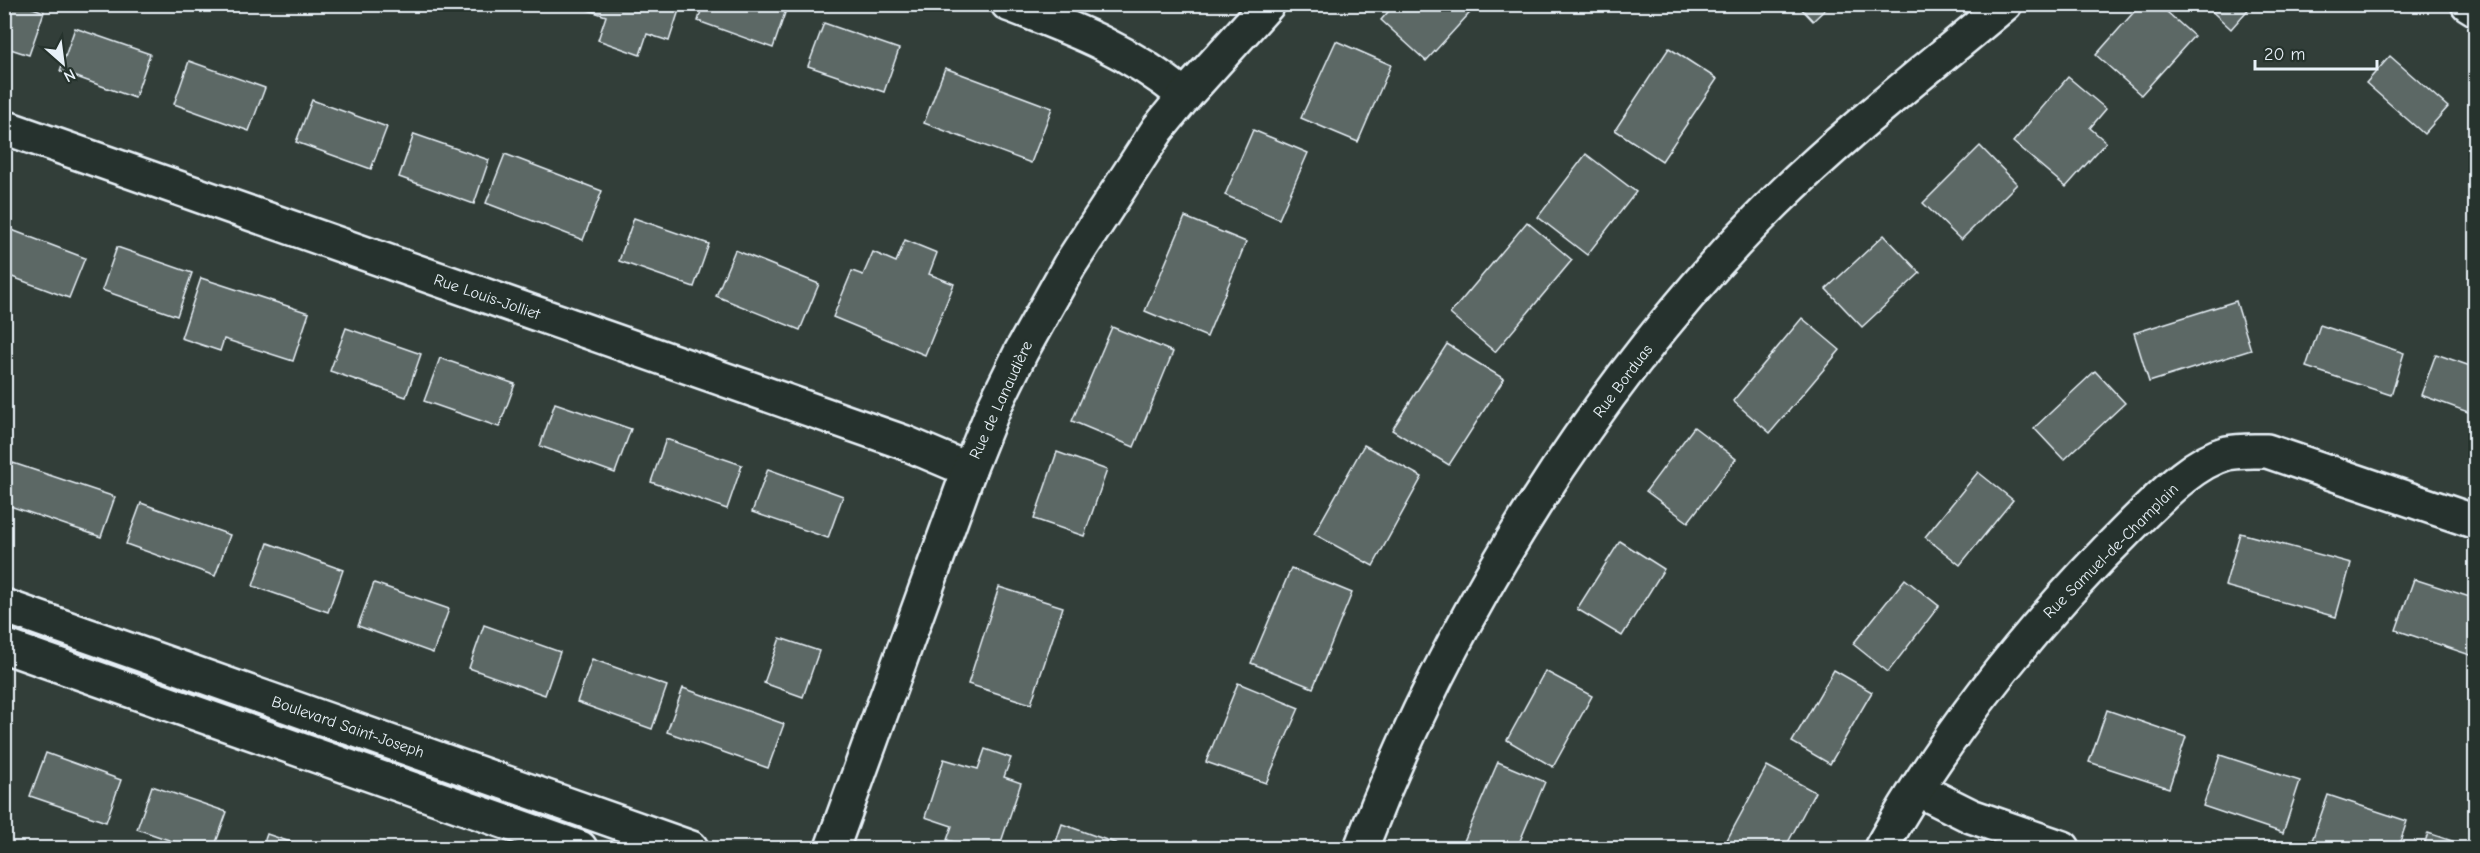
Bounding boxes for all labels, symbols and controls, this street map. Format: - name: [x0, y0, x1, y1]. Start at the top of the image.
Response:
- north arrow: [33, 33, 93, 93]
- scale bar: [2255, 33, 2376, 71]
- text: 20 m: [2264, 44, 2305, 65]
- text: N: [61, 65, 78, 86]
- street label: Rue Louis-Jolliet: [432, 270, 543, 324]
- street label: Rue de Lanaudière: [966, 338, 1036, 462]
- street label: Rue Borduas: [1590, 341, 1657, 421]
- street label: Rue Samuel-de-Champlain: [2040, 480, 2182, 622]
- street label: Boulevard Saint-Joseph: [269, 692, 427, 762]

